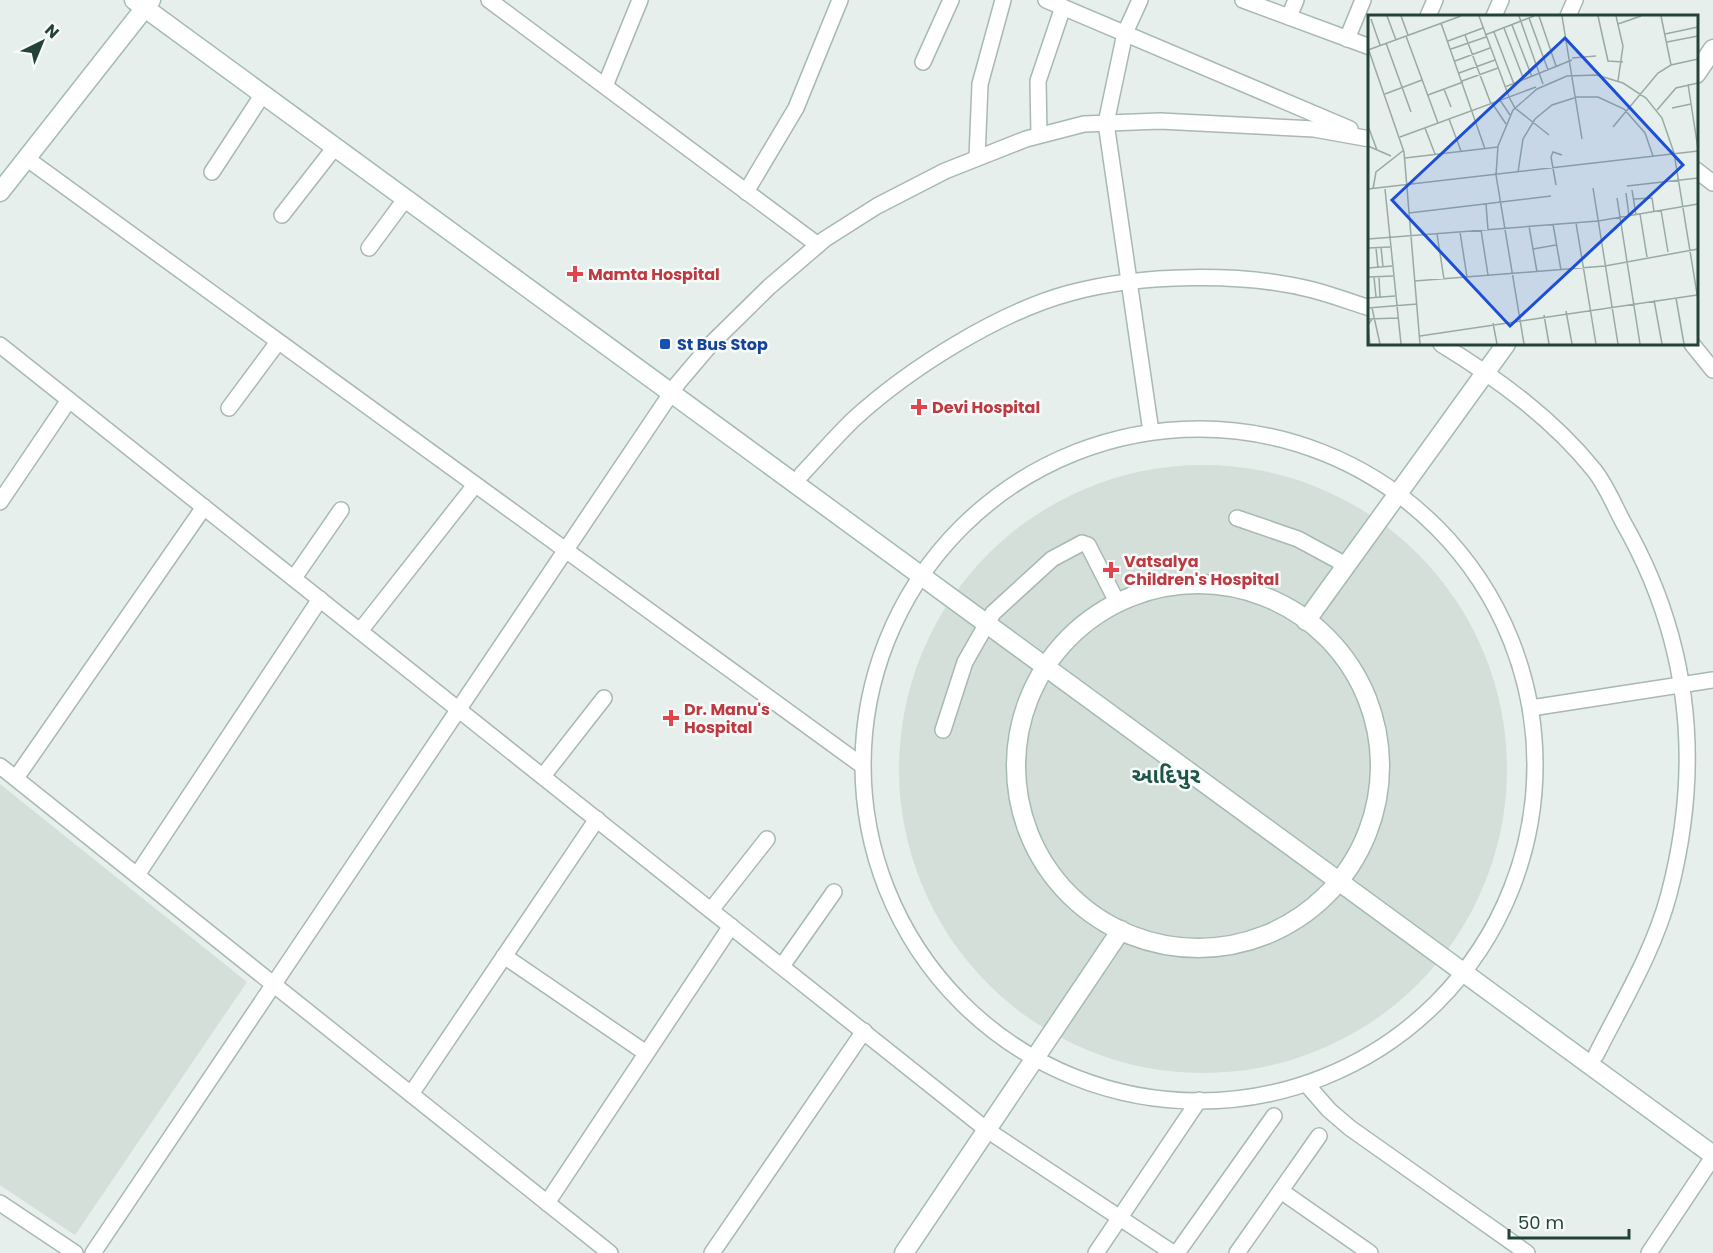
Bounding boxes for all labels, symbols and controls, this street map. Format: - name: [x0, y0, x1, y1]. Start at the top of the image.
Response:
- north arrow: [12, 12, 72, 72]
- inset map: [1368, 15, 1698, 345]
- text: N: [40, 19, 64, 44]
- place label: Mamta Hospital: [588, 263, 720, 286]
- marker: Mamta Hospital: [566, 265, 584, 283]
- place label: St Bus Stop: [677, 333, 768, 356]
- marker: St Bus Stop: [658, 337, 672, 351]
- place label: Devi Hospital: [932, 396, 1040, 419]
- marker: Devi Hospital: [910, 398, 928, 416]
- place label: Vatsalya Children's Hospital: [1124, 550, 1279, 591]
- marker: Vatsalya Children's Hospital: [1102, 561, 1120, 579]
- place label: Dr. Manu's Hospital: [684, 698, 770, 739]
- marker: Dr. Manu's Hospital: [662, 709, 680, 727]
- district label: આદિપુર: [1132, 760, 1201, 791]
- scale bar: [1509, 1202, 1629, 1240]
- text: 50 m: [1518, 1210, 1564, 1235]

